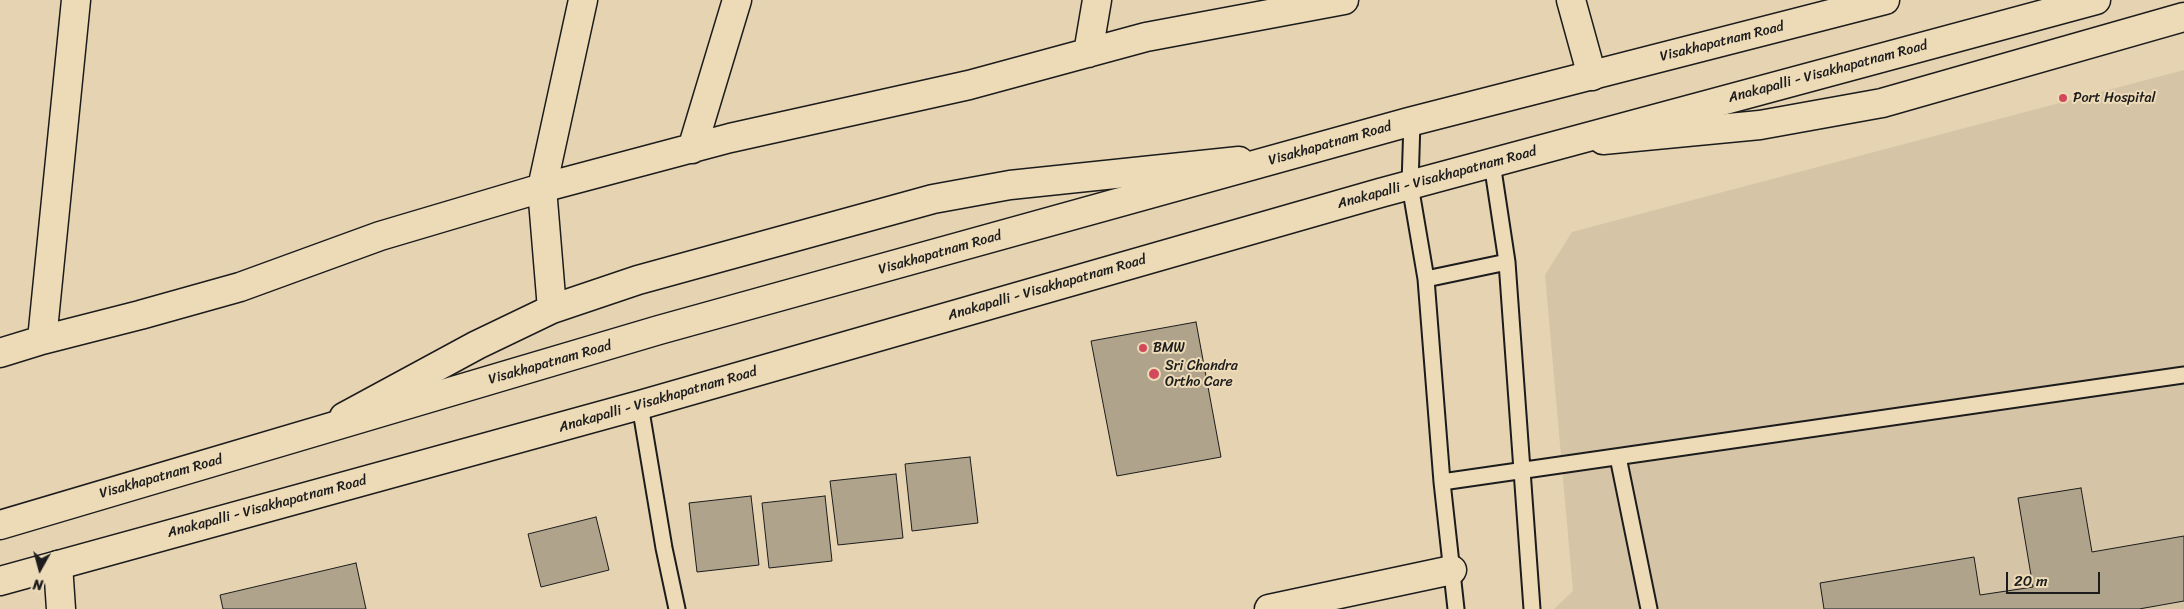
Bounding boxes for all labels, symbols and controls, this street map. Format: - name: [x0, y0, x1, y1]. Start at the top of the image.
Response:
- street label: Visakhapatnam Road: [1658, 18, 1786, 66]
- street label: Anakapalli - Visakhapatnam Road: [1727, 37, 1929, 107]
- place label: Port Hospital: [2073, 90, 2155, 106]
- marker: Port Hospital: [2057, 92, 2069, 104]
- street label: Visakhapatnam Road: [1267, 118, 1393, 170]
- street label: Anakapalli - Visakhapatnam Road: [1336, 143, 1538, 213]
- street label: Visakhapatnam Road: [877, 227, 1003, 279]
- street label: Anakapalli - Visakhapatnam Road: [946, 252, 1148, 324]
- street label: Visakhapatnam Road: [487, 337, 613, 389]
- place label: BMW: [1153, 340, 1185, 356]
- marker: BMW: [1137, 342, 1149, 354]
- place label: Sri Chandra Ortho Care: [1165, 358, 1238, 391]
- street label: Anakapalli - Visakhapatnam Road: [557, 364, 759, 436]
- marker: Sri Chandra Ortho Care: [1147, 367, 1161, 381]
- street label: Visakhapatnam Road: [98, 451, 224, 503]
- street label: Anakapalli - Visakhapatnam Road: [166, 472, 368, 542]
- north arrow: [15, 544, 65, 594]
- scale bar: [2009, 562, 2103, 594]
- text: 20 m: [2014, 568, 2048, 594]
- text: N: [32, 571, 44, 597]

